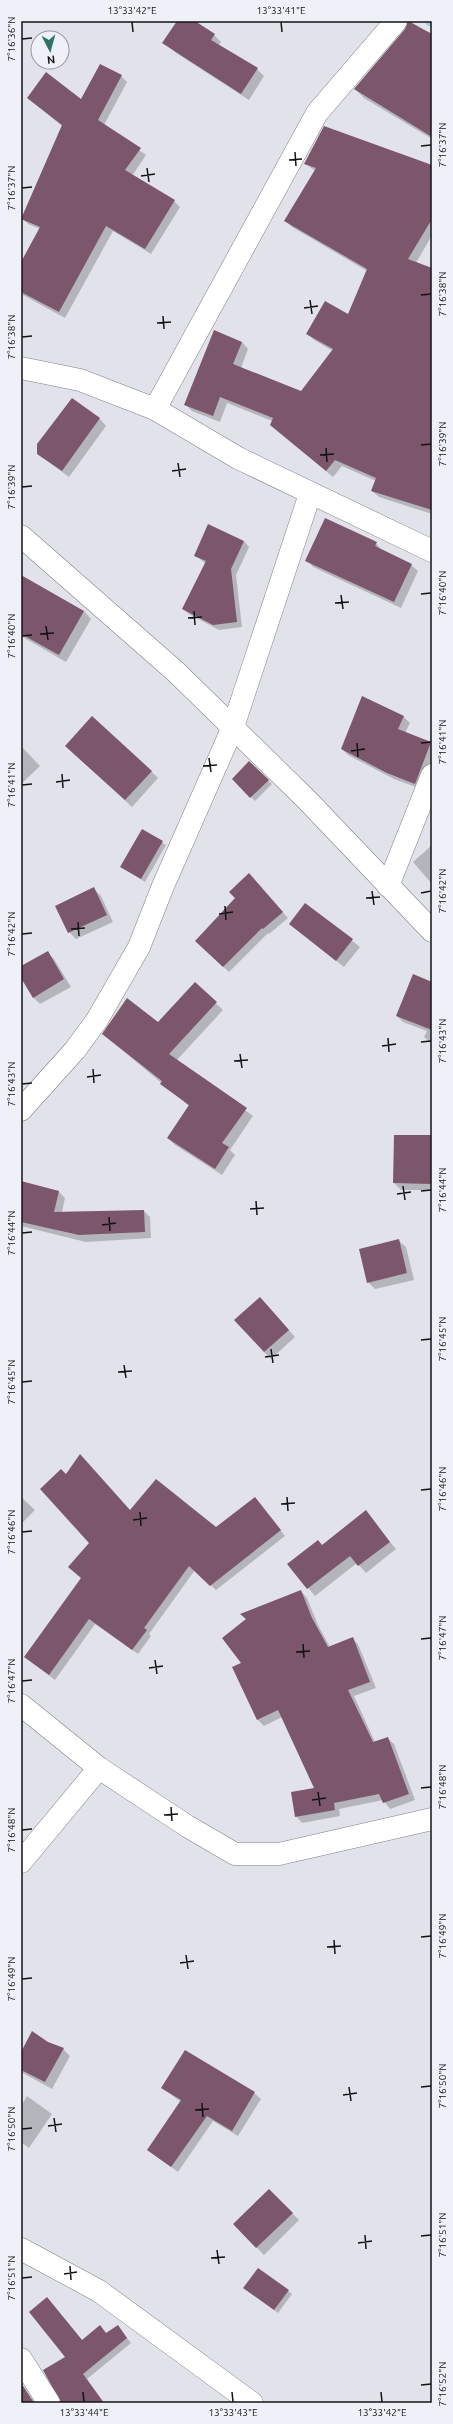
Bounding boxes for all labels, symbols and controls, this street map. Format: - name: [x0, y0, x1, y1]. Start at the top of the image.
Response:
- text: 13°33'42"E: [107, 5, 157, 16]
- text: 13°33'41"E: [256, 5, 306, 16]
- text: 7°16'36"N: [6, 17, 17, 61]
- north arrow: [30, 30, 70, 70]
- text: N: [46, 54, 56, 66]
- text: 7°16'37"N: [437, 123, 448, 167]
- text: 7°16'37"N: [6, 166, 17, 210]
- text: 7°16'38"N: [437, 272, 448, 316]
- text: 7°16'38"N: [6, 315, 17, 359]
- text: 7°16'39"N: [437, 422, 448, 466]
- text: 7°16'39"N: [6, 465, 17, 509]
- text: 7°16'40"N: [437, 571, 448, 615]
- text: 7°16'40"N: [6, 614, 17, 658]
- text: 7°16'41"N: [437, 720, 448, 764]
- text: 7°16'41"N: [6, 763, 17, 807]
- text: 7°16'42"N: [437, 869, 448, 913]
- text: 7°16'42"N: [6, 912, 17, 956]
- text: 7°16'43"N: [437, 1019, 448, 1063]
- text: 7°16'43"N: [6, 1062, 17, 1106]
- text: 7°16'44"N: [437, 1168, 448, 1212]
- text: 7°16'44"N: [6, 1211, 17, 1255]
- text: 7°16'45"N: [437, 1317, 448, 1361]
- text: 7°16'45"N: [6, 1360, 17, 1404]
- text: 7°16'46"N: [437, 1467, 448, 1511]
- text: 7°16'46"N: [6, 1510, 17, 1554]
- text: 7°16'47"N: [437, 1616, 448, 1660]
- text: 7°16'47"N: [6, 1659, 17, 1703]
- text: 7°16'48"N: [437, 1765, 448, 1809]
- text: 7°16'48"N: [6, 1808, 17, 1852]
- text: 7°16'49"N: [437, 1914, 448, 1958]
- text: 7°16'49"N: [6, 1957, 17, 2001]
- text: 7°16'50"N: [437, 2064, 448, 2108]
- text: 7°16'50"N: [6, 2107, 17, 2151]
- text: 7°16'51"N: [437, 2213, 448, 2257]
- text: 7°16'51"N: [6, 2256, 17, 2300]
- text: 7°16'52"N: [437, 2362, 448, 2406]
- text: 13°33'44"E: [59, 2407, 109, 2418]
- text: 13°33'43"E: [208, 2407, 258, 2418]
- text: 13°33'42"E: [357, 2407, 407, 2418]

